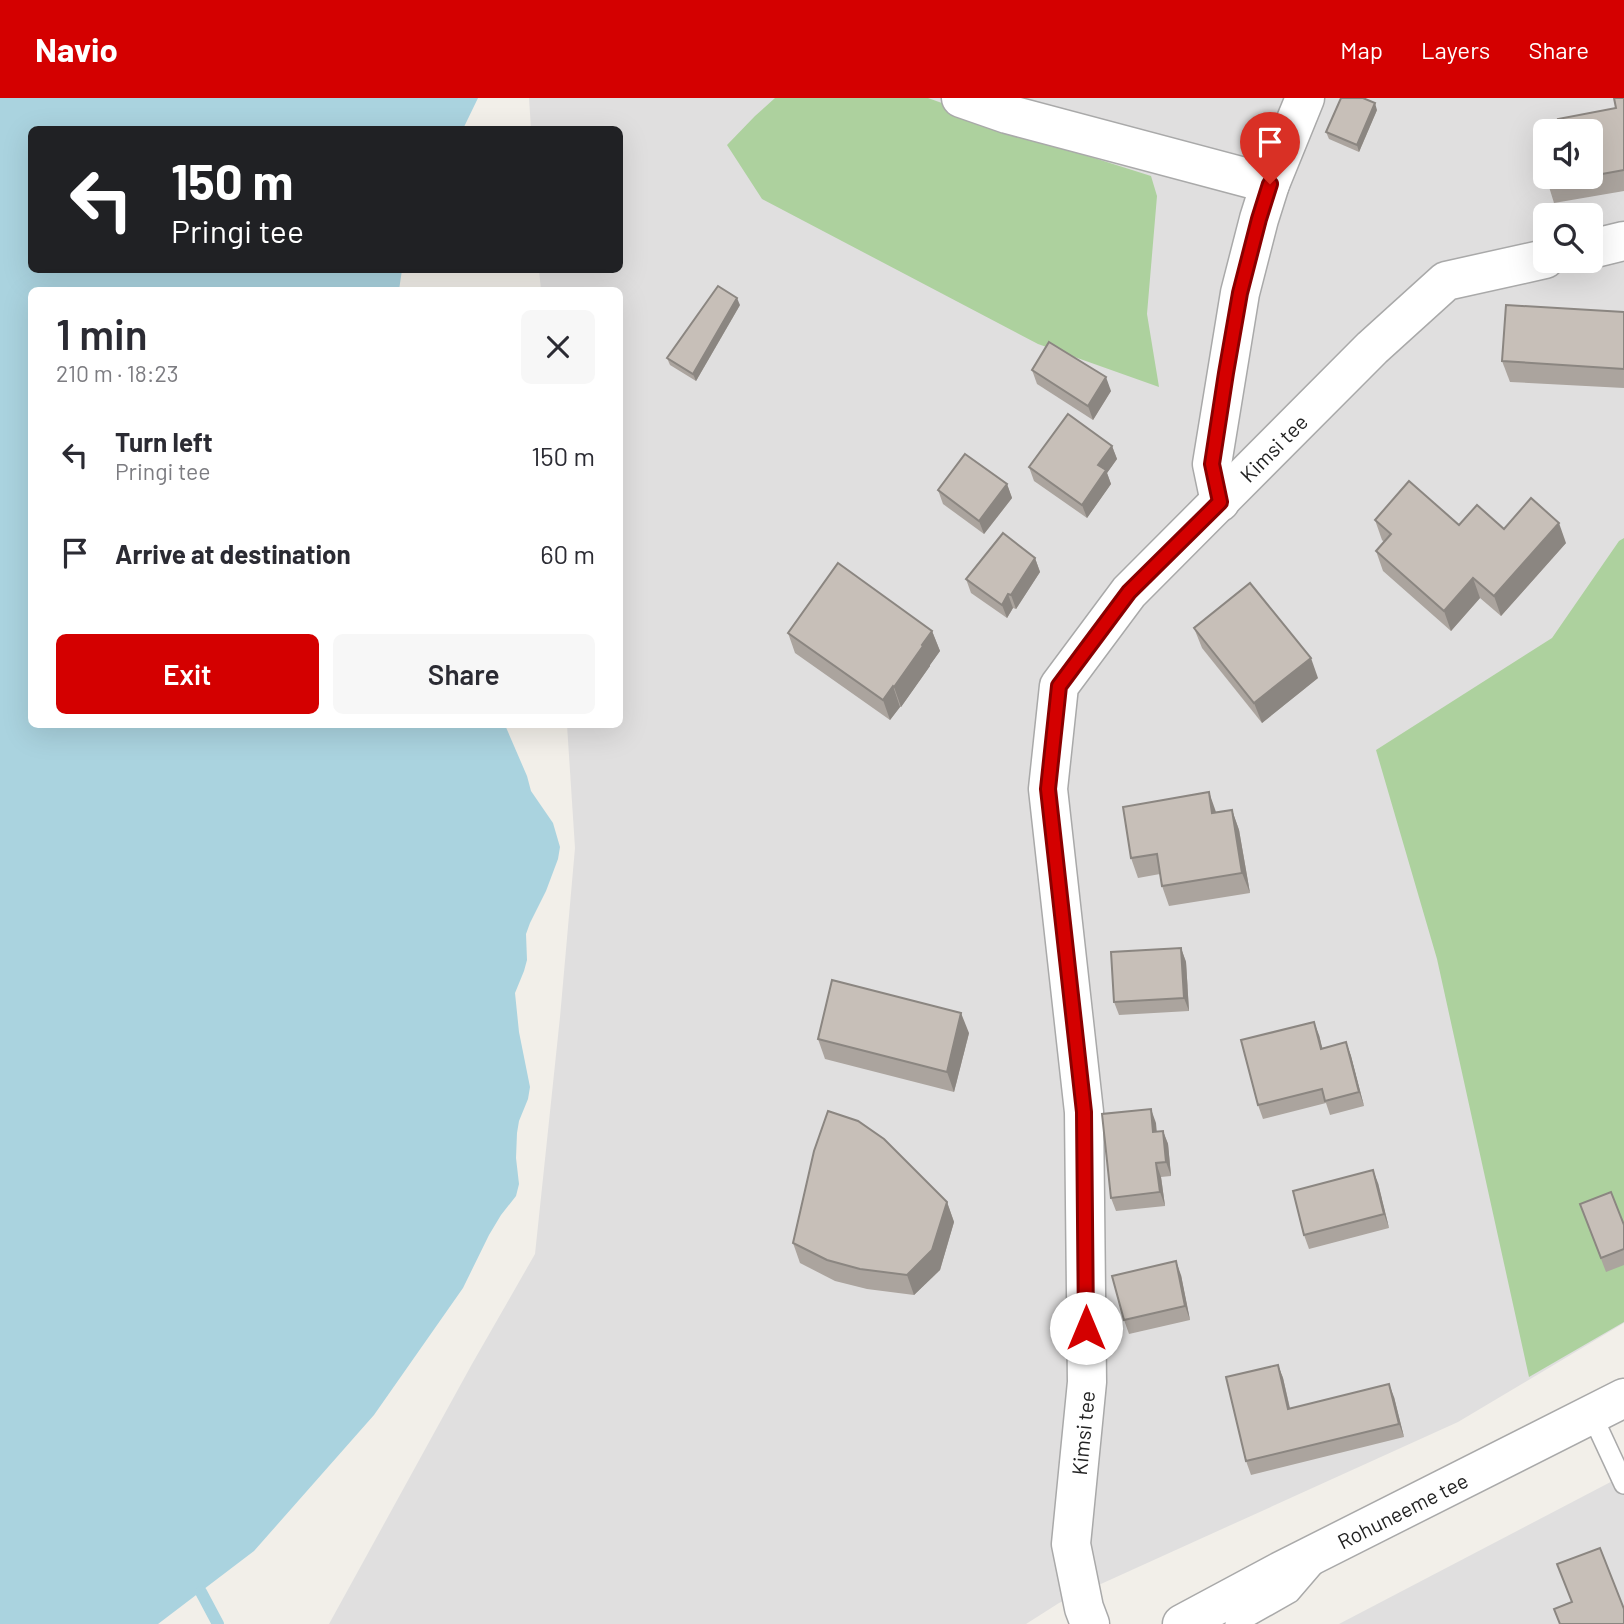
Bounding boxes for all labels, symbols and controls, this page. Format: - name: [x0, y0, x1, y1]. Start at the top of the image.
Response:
- text: Navio: [35, 29, 118, 69]
- text: Map: [1340, 35, 1383, 64]
- text: Layers: [1421, 35, 1490, 64]
- text: Share: [1528, 35, 1589, 64]
- pin: [1240, 112, 1300, 184]
- map controls: [1533, 119, 1603, 273]
- button: sound: [1533, 119, 1603, 189]
- icon: arrive: [1251, 123, 1289, 161]
- text: 150 m: [171, 151, 293, 210]
- icon: left: [56, 154, 147, 245]
- button: search: [1533, 203, 1603, 273]
- text: Pringi tee: [171, 211, 304, 249]
- text: 1 min: [56, 308, 148, 358]
- button: close: [521, 310, 595, 384]
- text: 210 m · 18:23: [56, 359, 179, 387]
- street label: Kimsi tee: [1234, 409, 1312, 486]
- text: Turn left: [115, 426, 213, 457]
- icon: left: [56, 436, 94, 474]
- text: 150 m: [531, 440, 595, 471]
- text: Pringi tee: [115, 457, 211, 485]
- icon: arrive: [56, 534, 94, 572]
- text: Arrive at destination: [115, 538, 351, 569]
- text: 60 m: [540, 538, 595, 569]
- button: Exit: [56, 634, 319, 714]
- button: Share: [333, 634, 595, 714]
- position arrow: [1049, 1291, 1123, 1365]
- street label: Kimsi tee: [1065, 1389, 1099, 1476]
- street label: Rohuneeme tee: [1333, 1467, 1472, 1553]

